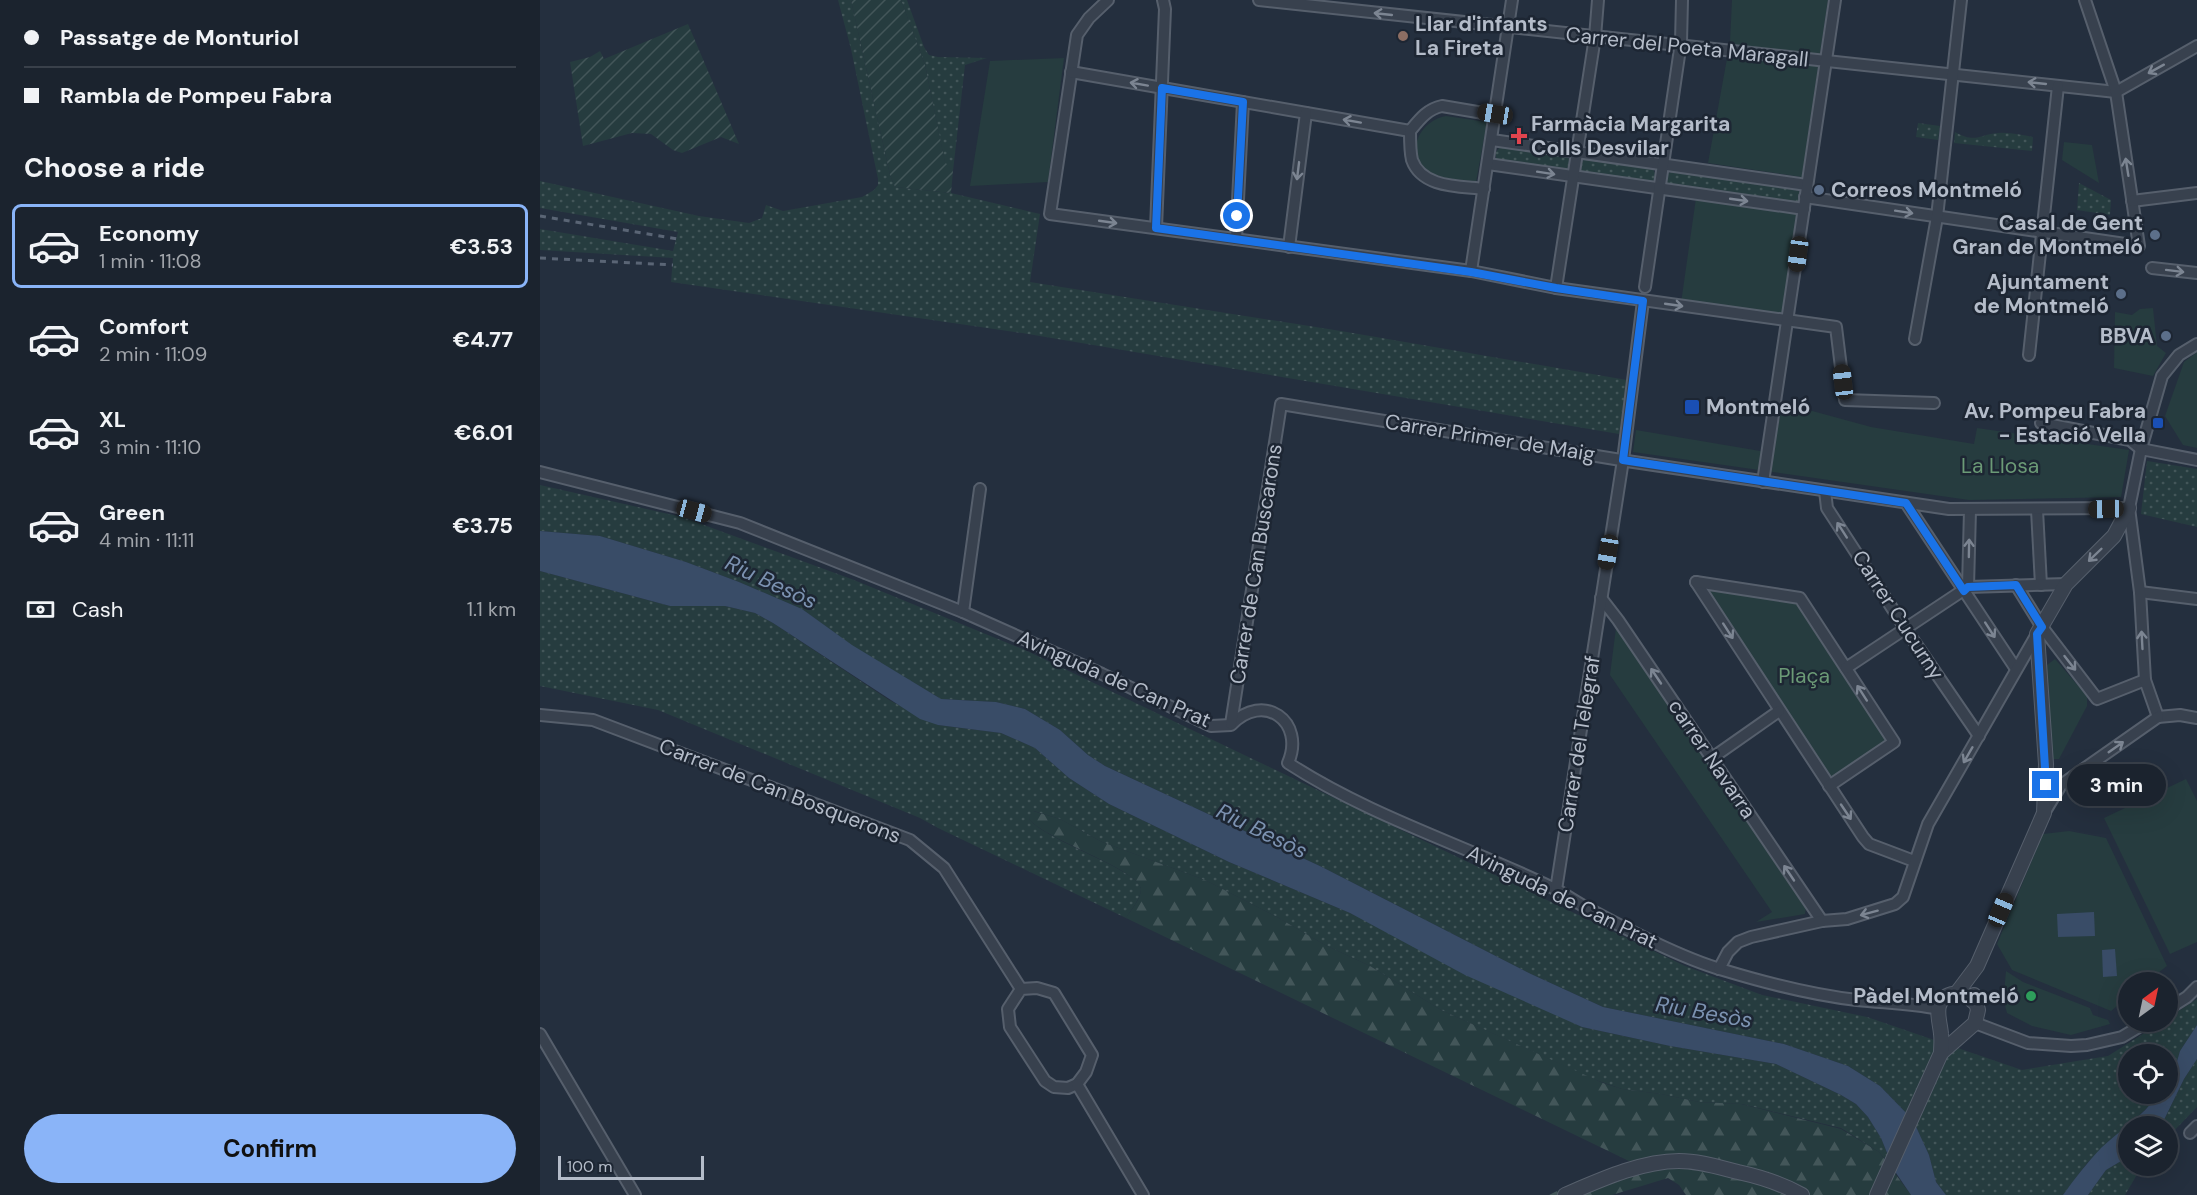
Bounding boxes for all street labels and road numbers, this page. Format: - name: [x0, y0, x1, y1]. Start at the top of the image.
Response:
- street label: Carrer del Poeta Maragall: [1564, 20, 1810, 74]
- street label: Carrer Primer de Maig: [1383, 408, 1597, 468]
- street label: Carrer de Can Buscarons: [1223, 442, 1289, 686]
- street label: Carrer Cucurny: [1846, 545, 1951, 685]
- street label: Avinguda de Can Prat: [1013, 624, 1215, 734]
- street label: Carrer del Telegraf: [1551, 654, 1607, 834]
- street label: carrer Navarra: [1662, 694, 1762, 824]
- street label: Carrer de Can Bosquerons: [655, 732, 905, 850]
- street label: Avinguda de Can Prat: [1462, 839, 1662, 955]

